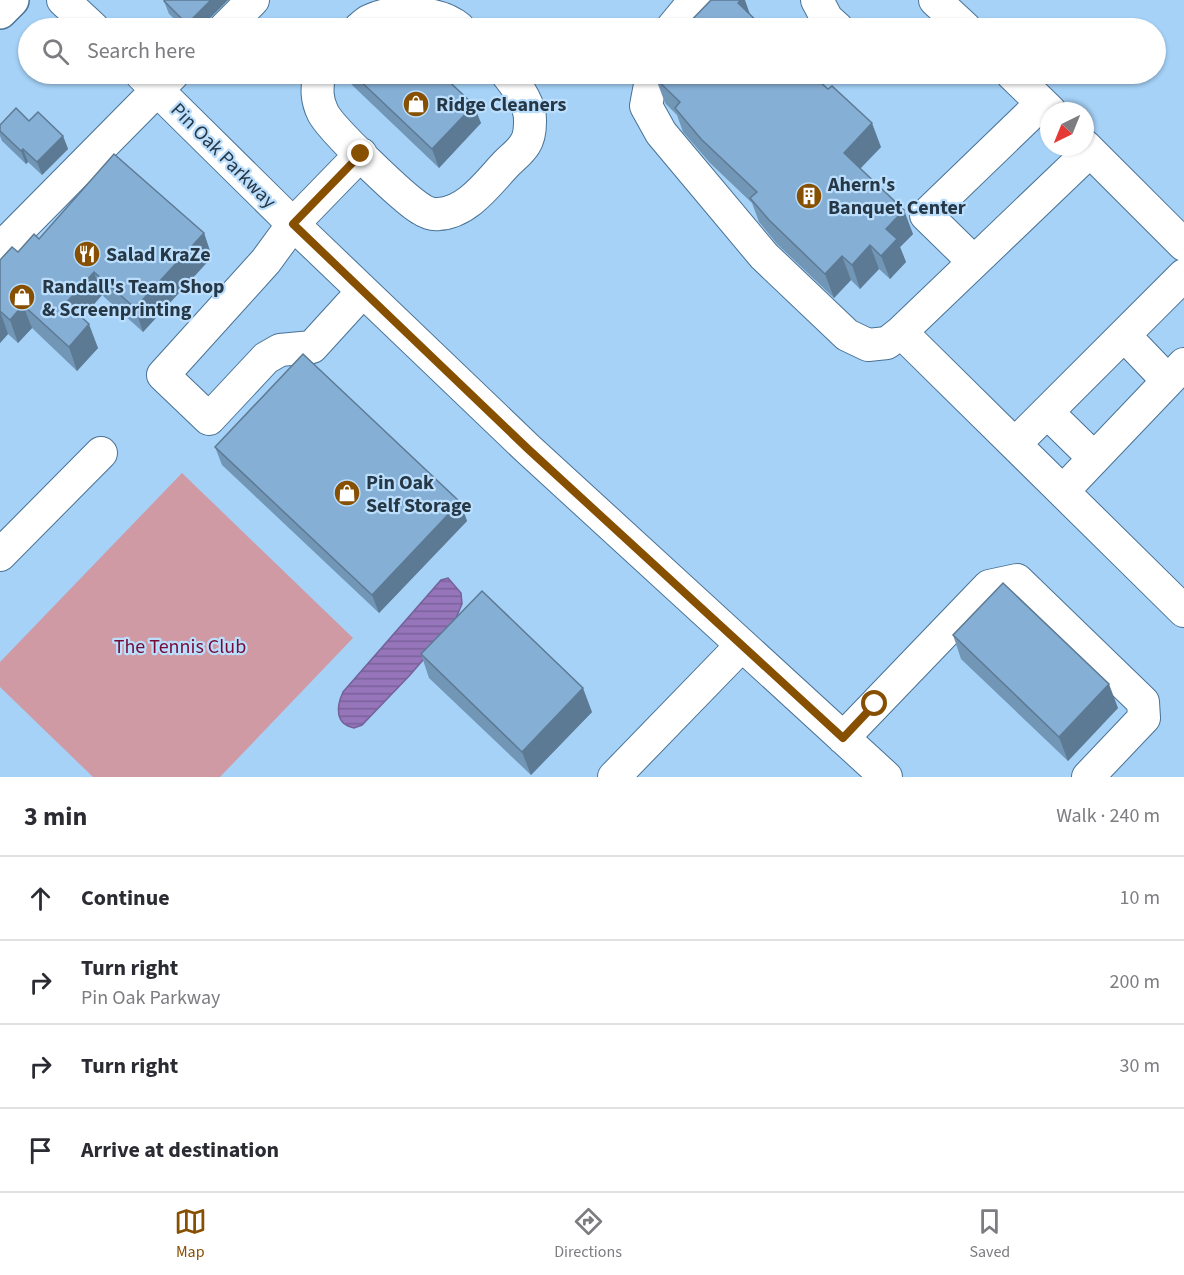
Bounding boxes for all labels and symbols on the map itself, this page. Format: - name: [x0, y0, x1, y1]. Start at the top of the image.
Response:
- shop icon: Ridge Cleaners: [401, 89, 431, 119]
- place label: Ridge Cleaners: [436, 91, 567, 119]
- street label: Pin Oak Parkway: [164, 97, 283, 215]
- north arrow: [1040, 102, 1094, 156]
- route end: [347, 140, 373, 166]
- place label: Ahern's Banquet Center: [827, 171, 966, 222]
- building icon: Ahern's Banquet Center: [794, 181, 824, 211]
- restaurant icon: Salad KraZe: [72, 239, 102, 269]
- place label: Salad KraZe: [106, 241, 211, 269]
- place label: Randall's Team Shop & Screenprinting: [42, 273, 225, 324]
- shop icon: Randall's Team Shop & Screenprinting: [7, 282, 37, 312]
- place label: Pin Oak Self Storage: [366, 469, 472, 520]
- shop icon: Pin Oak Self Storage: [332, 478, 362, 508]
- park label: The Tennis Club: [114, 633, 246, 661]
- route start: [861, 690, 887, 716]

